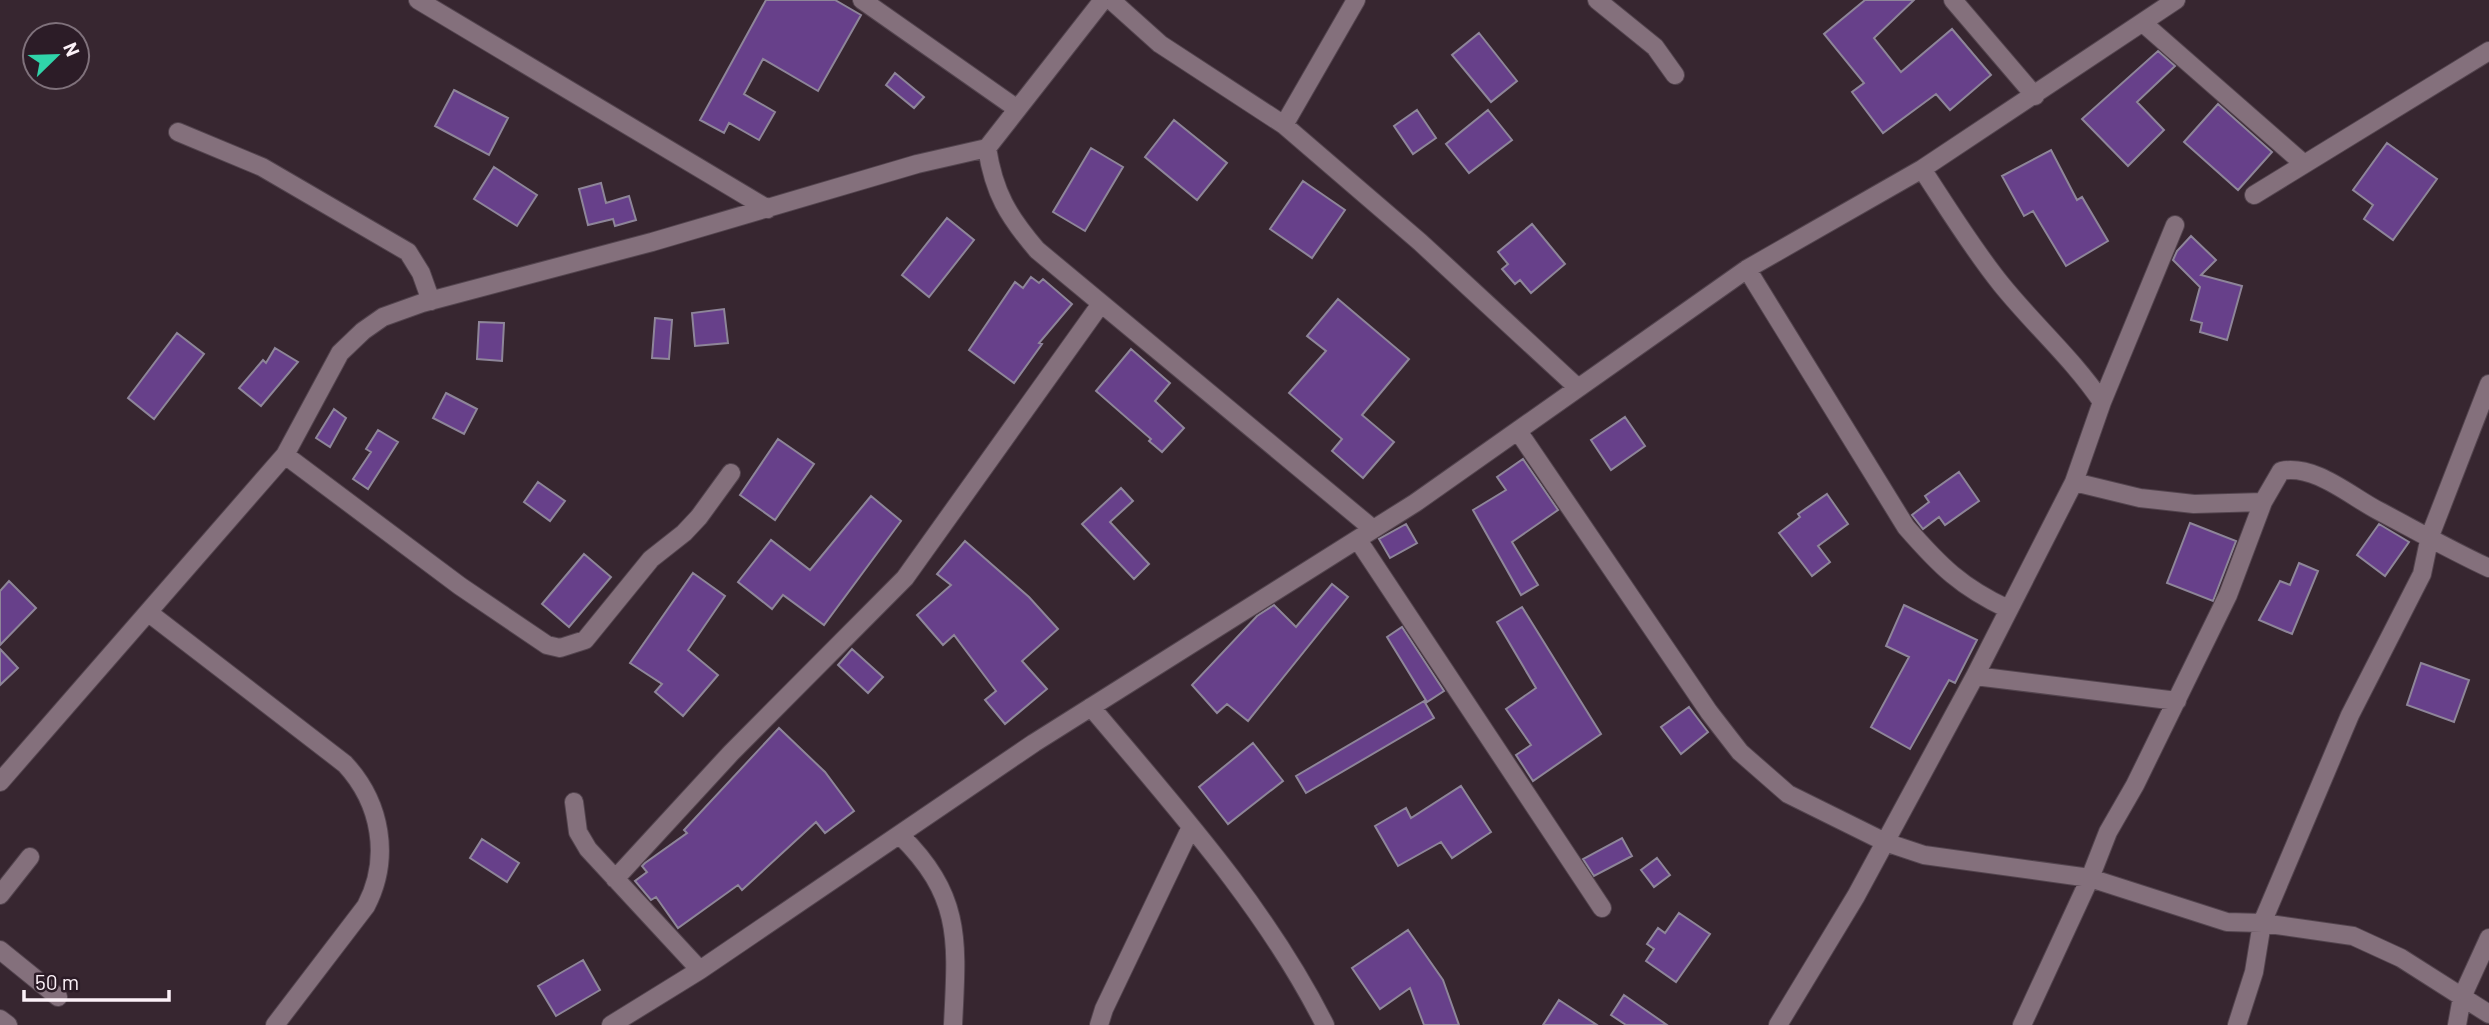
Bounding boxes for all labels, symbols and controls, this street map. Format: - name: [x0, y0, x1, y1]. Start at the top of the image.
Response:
- north arrow: [21, 21, 91, 91]
- text: N: [59, 39, 85, 59]
- scale bar: [24, 958, 170, 1002]
- text: 50 m: [35, 969, 79, 994]

